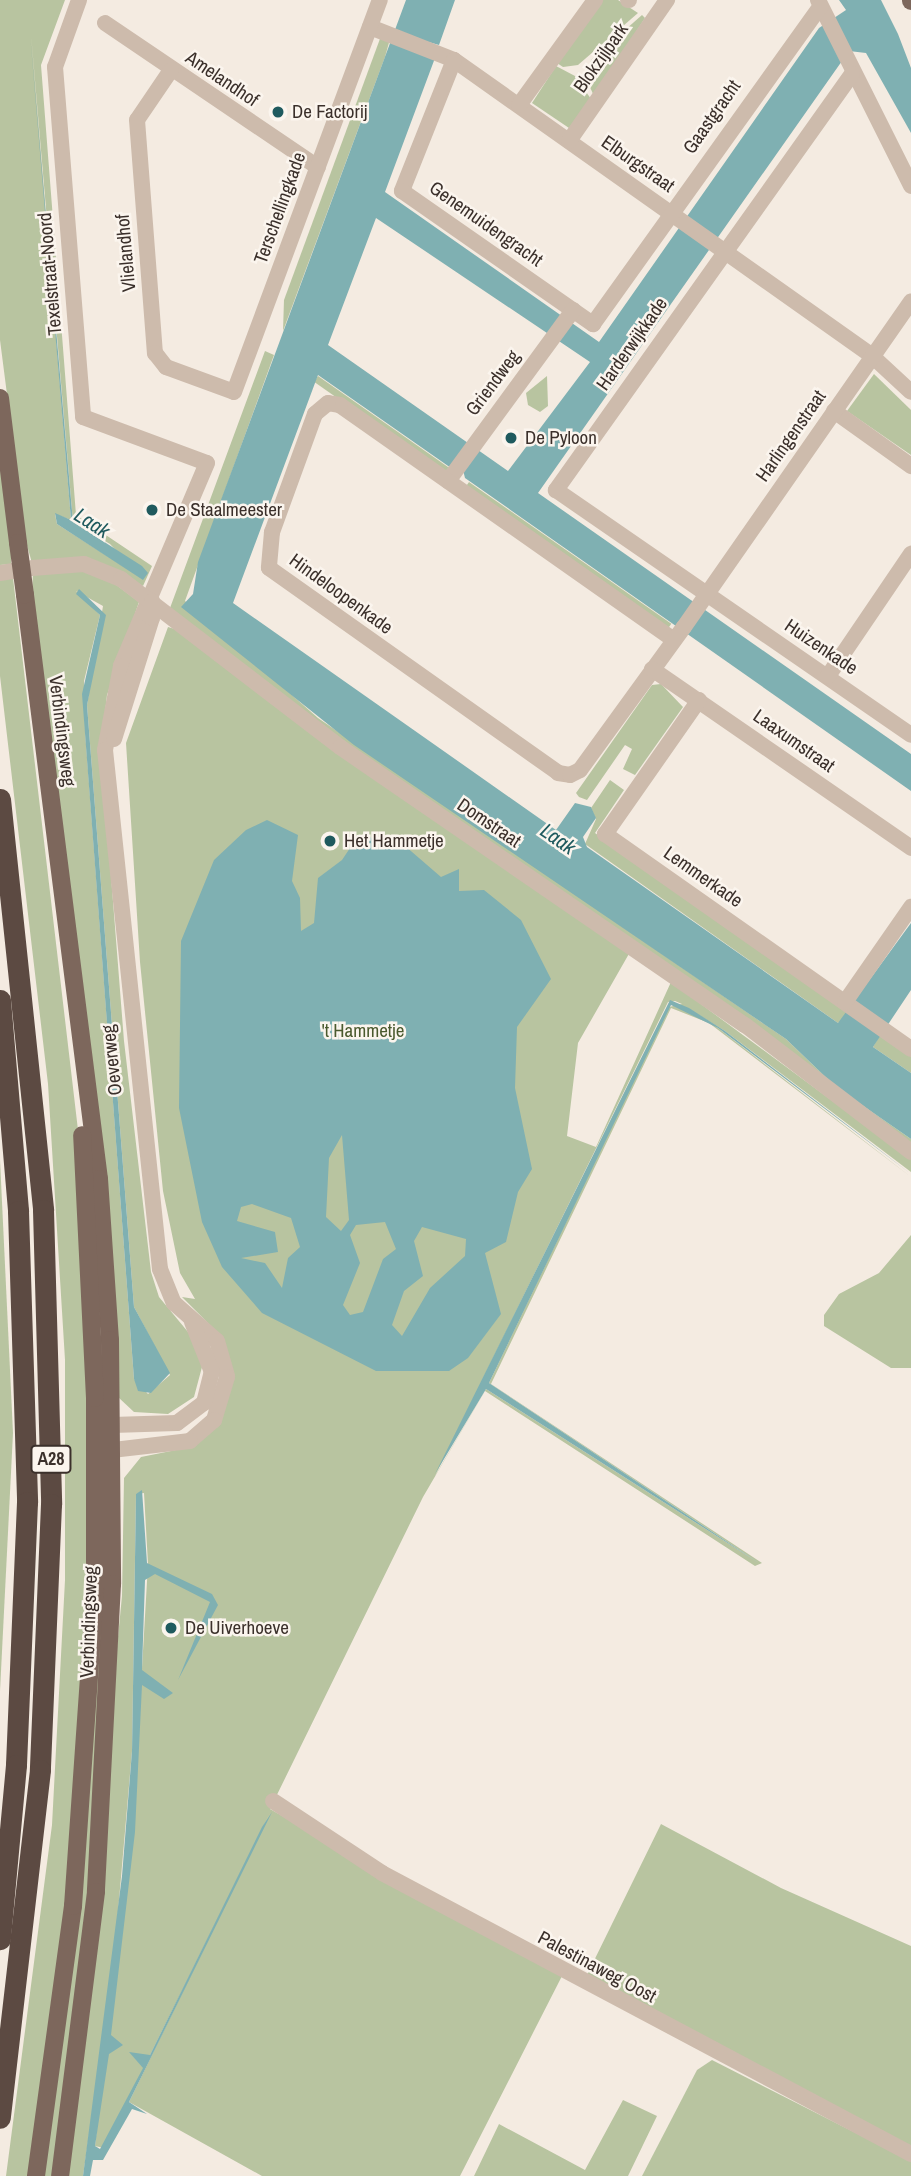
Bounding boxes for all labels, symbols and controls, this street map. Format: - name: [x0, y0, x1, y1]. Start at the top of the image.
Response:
- street label: Blokzijlpark: [569, 19, 633, 97]
- street label: Amelandhof: [181, 46, 263, 112]
- street label: Gaastgracht: [678, 76, 746, 158]
- place label: De Factorij: [292, 101, 367, 123]
- marker: De Factorij: [270, 104, 286, 120]
- street label: Elburgstraat: [597, 131, 679, 197]
- street label: Terschellingkade: [249, 149, 311, 267]
- street label: Genemuidengracht: [425, 176, 547, 272]
- street label: Texelstraat-Noord: [33, 212, 67, 336]
- street label: Vlielandhof: [111, 213, 141, 293]
- street label: Harderwijkkade: [592, 293, 672, 395]
- street label: Griendweg: [461, 346, 525, 420]
- street label: Harlingenstraat: [751, 386, 831, 486]
- place label: De Pyloon: [525, 427, 597, 449]
- marker: De Pyloon: [503, 430, 519, 446]
- place label: De Staalmeester: [166, 499, 282, 521]
- water label: Laak: [69, 502, 115, 544]
- marker: De Staalmeester: [144, 502, 160, 518]
- street label: Hindeloopenkade: [285, 549, 397, 639]
- street label: Huizenkade: [780, 614, 862, 680]
- street label: Verbindingsweg: [44, 674, 80, 788]
- street label: Laaxumstraat: [749, 705, 839, 777]
- street label: Domstraat: [453, 793, 525, 853]
- water label: Laak: [535, 818, 581, 860]
- place label: Het Hammetje: [344, 830, 444, 852]
- marker: Het Hammetje: [322, 833, 338, 849]
- street label: Lemmerkade: [659, 842, 747, 912]
- park label: 't Hammetje: [322, 1020, 404, 1042]
- street label: Oeverweg: [97, 1024, 127, 1096]
- road number: A28: [30, 1444, 72, 1474]
- street label: Verbindingsweg: [76, 1566, 102, 1678]
- place label: De Uiverhoeve: [185, 1617, 289, 1639]
- marker: De Uiverhoeve: [163, 1620, 179, 1636]
- street label: Palestinaweg Oost: [534, 1926, 660, 2008]

